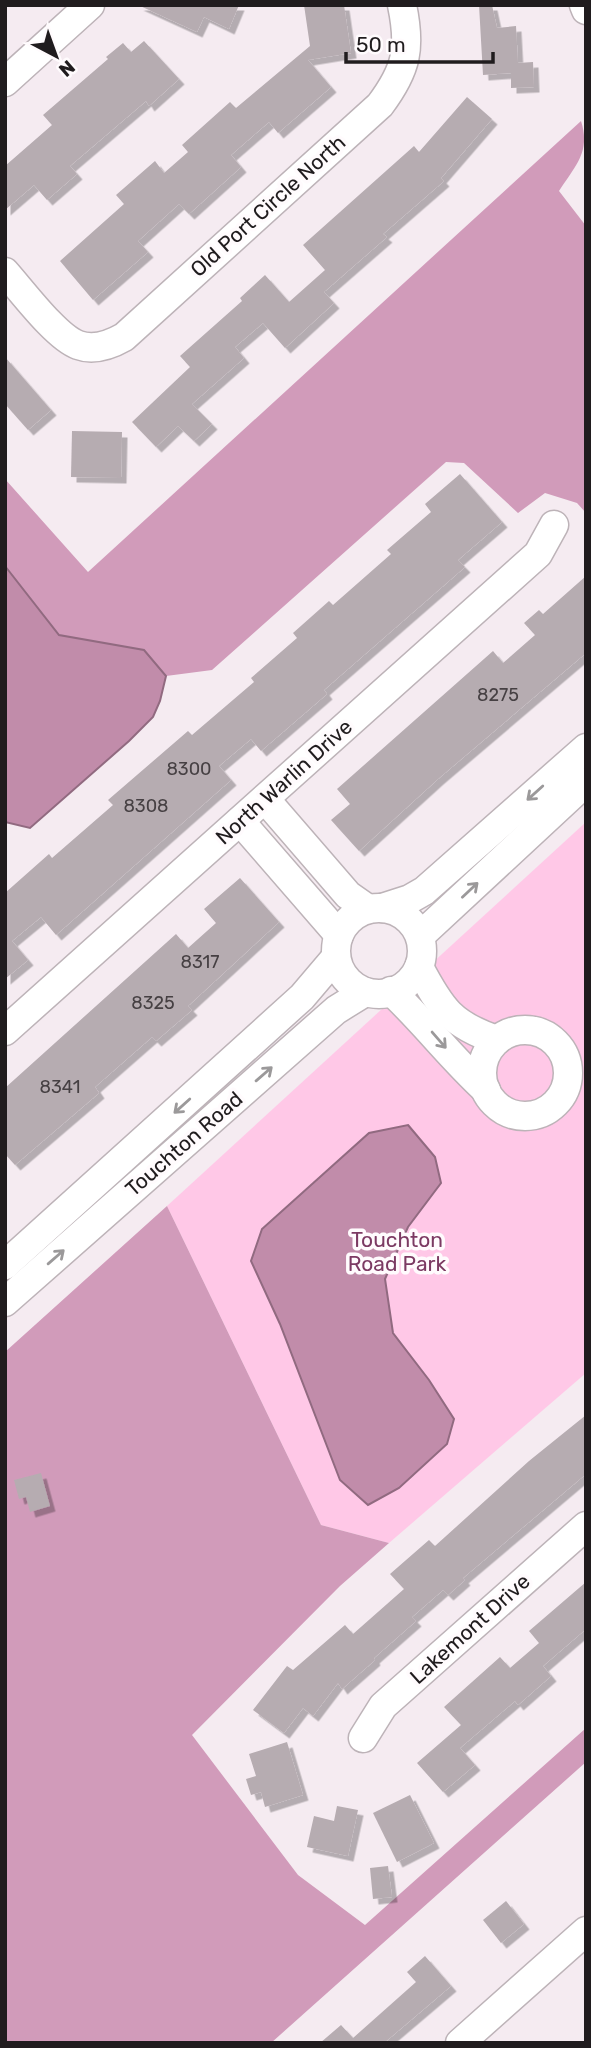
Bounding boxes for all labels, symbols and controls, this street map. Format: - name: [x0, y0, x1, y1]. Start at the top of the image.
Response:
- north arrow: [21, 21, 91, 91]
- scale bar: [346, 21, 493, 65]
- text: 50 m: [356, 32, 406, 57]
- text: N: [54, 55, 80, 82]
- street label: Old Port Circle North: [185, 130, 350, 282]
- house number: 8275: [477, 684, 519, 706]
- street label: North Warlin Drive: [210, 714, 357, 849]
- house number: 8300: [166, 758, 212, 780]
- one-way arrow: [527, 785, 544, 802]
- house number: 8308: [123, 795, 169, 817]
- one-way arrow: [461, 881, 478, 898]
- house number: 8317: [181, 951, 219, 973]
- house number: 8325: [131, 992, 175, 1014]
- one-way arrow: [431, 1031, 447, 1049]
- one-way arrow: [255, 1066, 273, 1082]
- house number: 8341: [40, 1076, 80, 1098]
- street label: Touchton Road: [120, 1086, 247, 1201]
- one-way arrow: [173, 1098, 191, 1114]
- park label: Touchton Road Park: [348, 1227, 446, 1276]
- one-way arrow: [47, 1249, 65, 1265]
- street label: Lakemont Drive: [405, 1568, 535, 1689]

